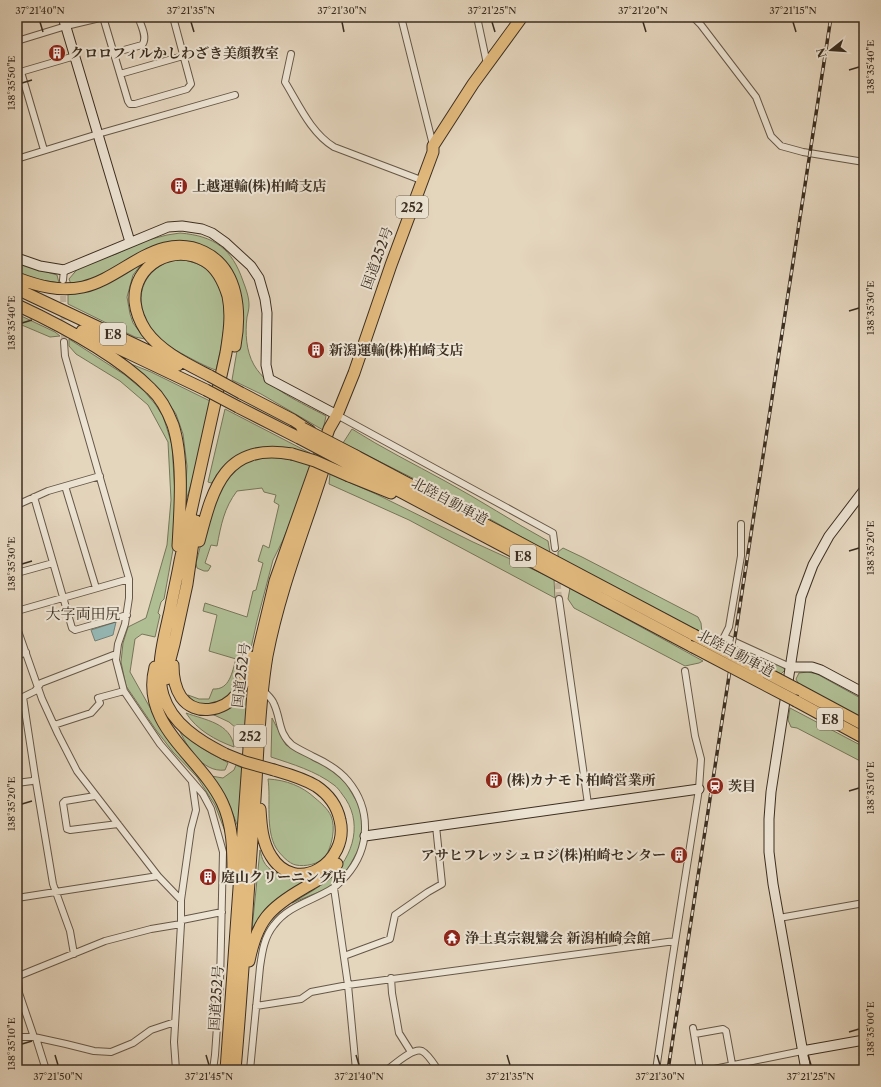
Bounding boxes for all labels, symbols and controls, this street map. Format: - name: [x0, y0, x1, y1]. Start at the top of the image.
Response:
- text: 37°21'40"N: [15, 4, 65, 17]
- text: 37°21'35"N: [167, 4, 215, 17]
- text: 37°21'30"N: [317, 4, 367, 17]
- text: 37°21'25"N: [468, 4, 516, 17]
- text: 37°21'20"N: [618, 4, 668, 17]
- text: 37°21'15"N: [769, 4, 817, 17]
- north arrow: [811, 30, 851, 70]
- text: 138°35'40"E: [864, 40, 877, 94]
- building icon: クロロフィルかしわざき美顔教室: [47, 43, 67, 63]
- place label: クロロフィルかしわざき美顔教室: [70, 44, 279, 62]
- text: N: [813, 46, 830, 60]
- text: 138°35'50"E: [5, 56, 18, 110]
- building icon: 上越運輸(株)柏崎支店: [169, 176, 189, 196]
- place label: 上越運輸(株)柏崎支店: [192, 177, 327, 195]
- road number: 252: [396, 196, 428, 218]
- street label: 国道252号: [357, 224, 397, 292]
- text: 138°35'30"E: [864, 281, 877, 335]
- text: 138°35'40"E: [5, 296, 18, 350]
- road number: E8: [100, 323, 126, 345]
- building icon: 新潟運輸(株)柏崎支店: [306, 340, 326, 360]
- place label: 新潟運輸(株)柏崎支店: [329, 341, 464, 359]
- street label: 北陸自動車道: [409, 473, 491, 529]
- text: 138°35'20"E: [864, 521, 877, 575]
- text: 138°35'30"E: [5, 537, 18, 591]
- road number: E8: [510, 545, 536, 567]
- district label: 大字両田尻: [45, 604, 121, 623]
- street label: 北陸自動車道: [695, 625, 777, 681]
- street label: 国道252号: [228, 641, 254, 709]
- road number: E8: [817, 708, 843, 730]
- road number: 252: [234, 725, 266, 747]
- text: 138°35'10"E: [864, 761, 877, 815]
- building icon: (株)カナモト柏崎営業所: [484, 770, 504, 790]
- place label: (株)カナモト柏崎営業所: [507, 771, 656, 789]
- station icon: 茨目: [705, 776, 725, 796]
- text: 138°35'20"E: [5, 777, 18, 831]
- place label: 茨目: [728, 777, 756, 795]
- building icon: アサヒフレッシュロジ(株)柏崎センター: [669, 845, 689, 865]
- place label: アサヒフレッシュロジ(株)柏崎センター: [421, 846, 666, 864]
- building icon: 庭山クリーニング店: [198, 867, 218, 887]
- place label: 庭山クリーニング店: [221, 868, 347, 886]
- temple icon: 浄土真宗親鸞会 新潟柏崎会館: [442, 928, 462, 948]
- place label: 浄土真宗親鸞会 新潟柏崎会館: [465, 929, 651, 947]
- street label: 国道252号: [205, 965, 227, 1031]
- text: 138°35'00"E: [864, 1001, 877, 1057]
- text: 138°35'10"E: [5, 1017, 18, 1071]
- text: 37°21'50"N: [33, 1070, 83, 1083]
- text: 37°21'45"N: [185, 1070, 233, 1083]
- text: 37°21'40"N: [334, 1070, 384, 1083]
- text: 37°21'35"N: [486, 1070, 534, 1083]
- text: 37°21'30"N: [635, 1070, 685, 1083]
- text: 37°21'25"N: [787, 1070, 835, 1083]

